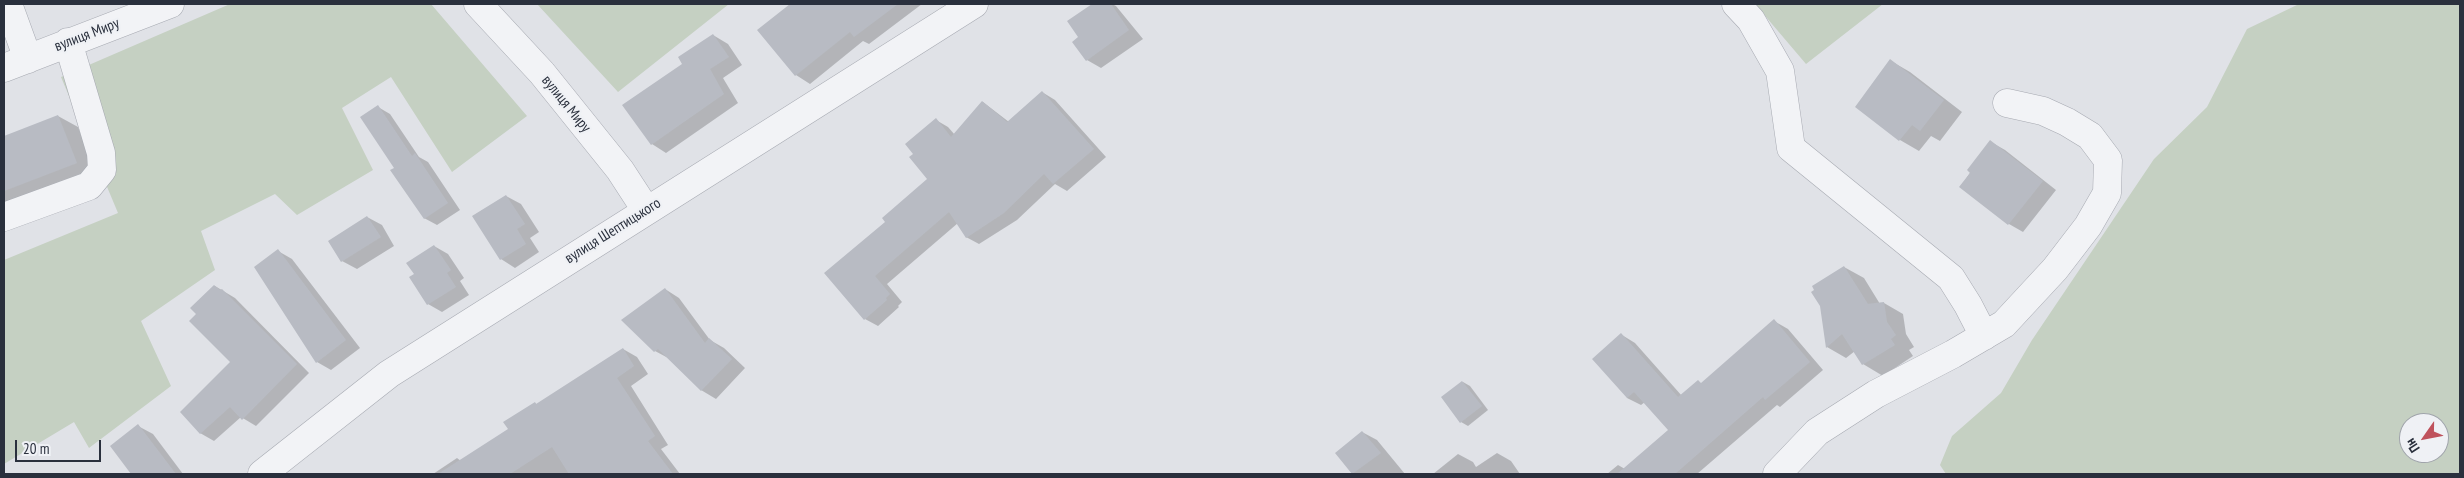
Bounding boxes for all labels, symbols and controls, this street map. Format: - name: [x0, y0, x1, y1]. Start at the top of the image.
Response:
- street label: вулиця Миру: [52, 14, 122, 56]
- street label: вулиця Миру: [538, 72, 594, 136]
- street label: вулиця Шептицького: [562, 194, 664, 268]
- north arrow: [2399, 413, 2449, 463]
- scale bar: [18, 430, 104, 462]
- text: Пн: [2401, 435, 2424, 456]
- text: 20 m: [23, 439, 49, 458]

